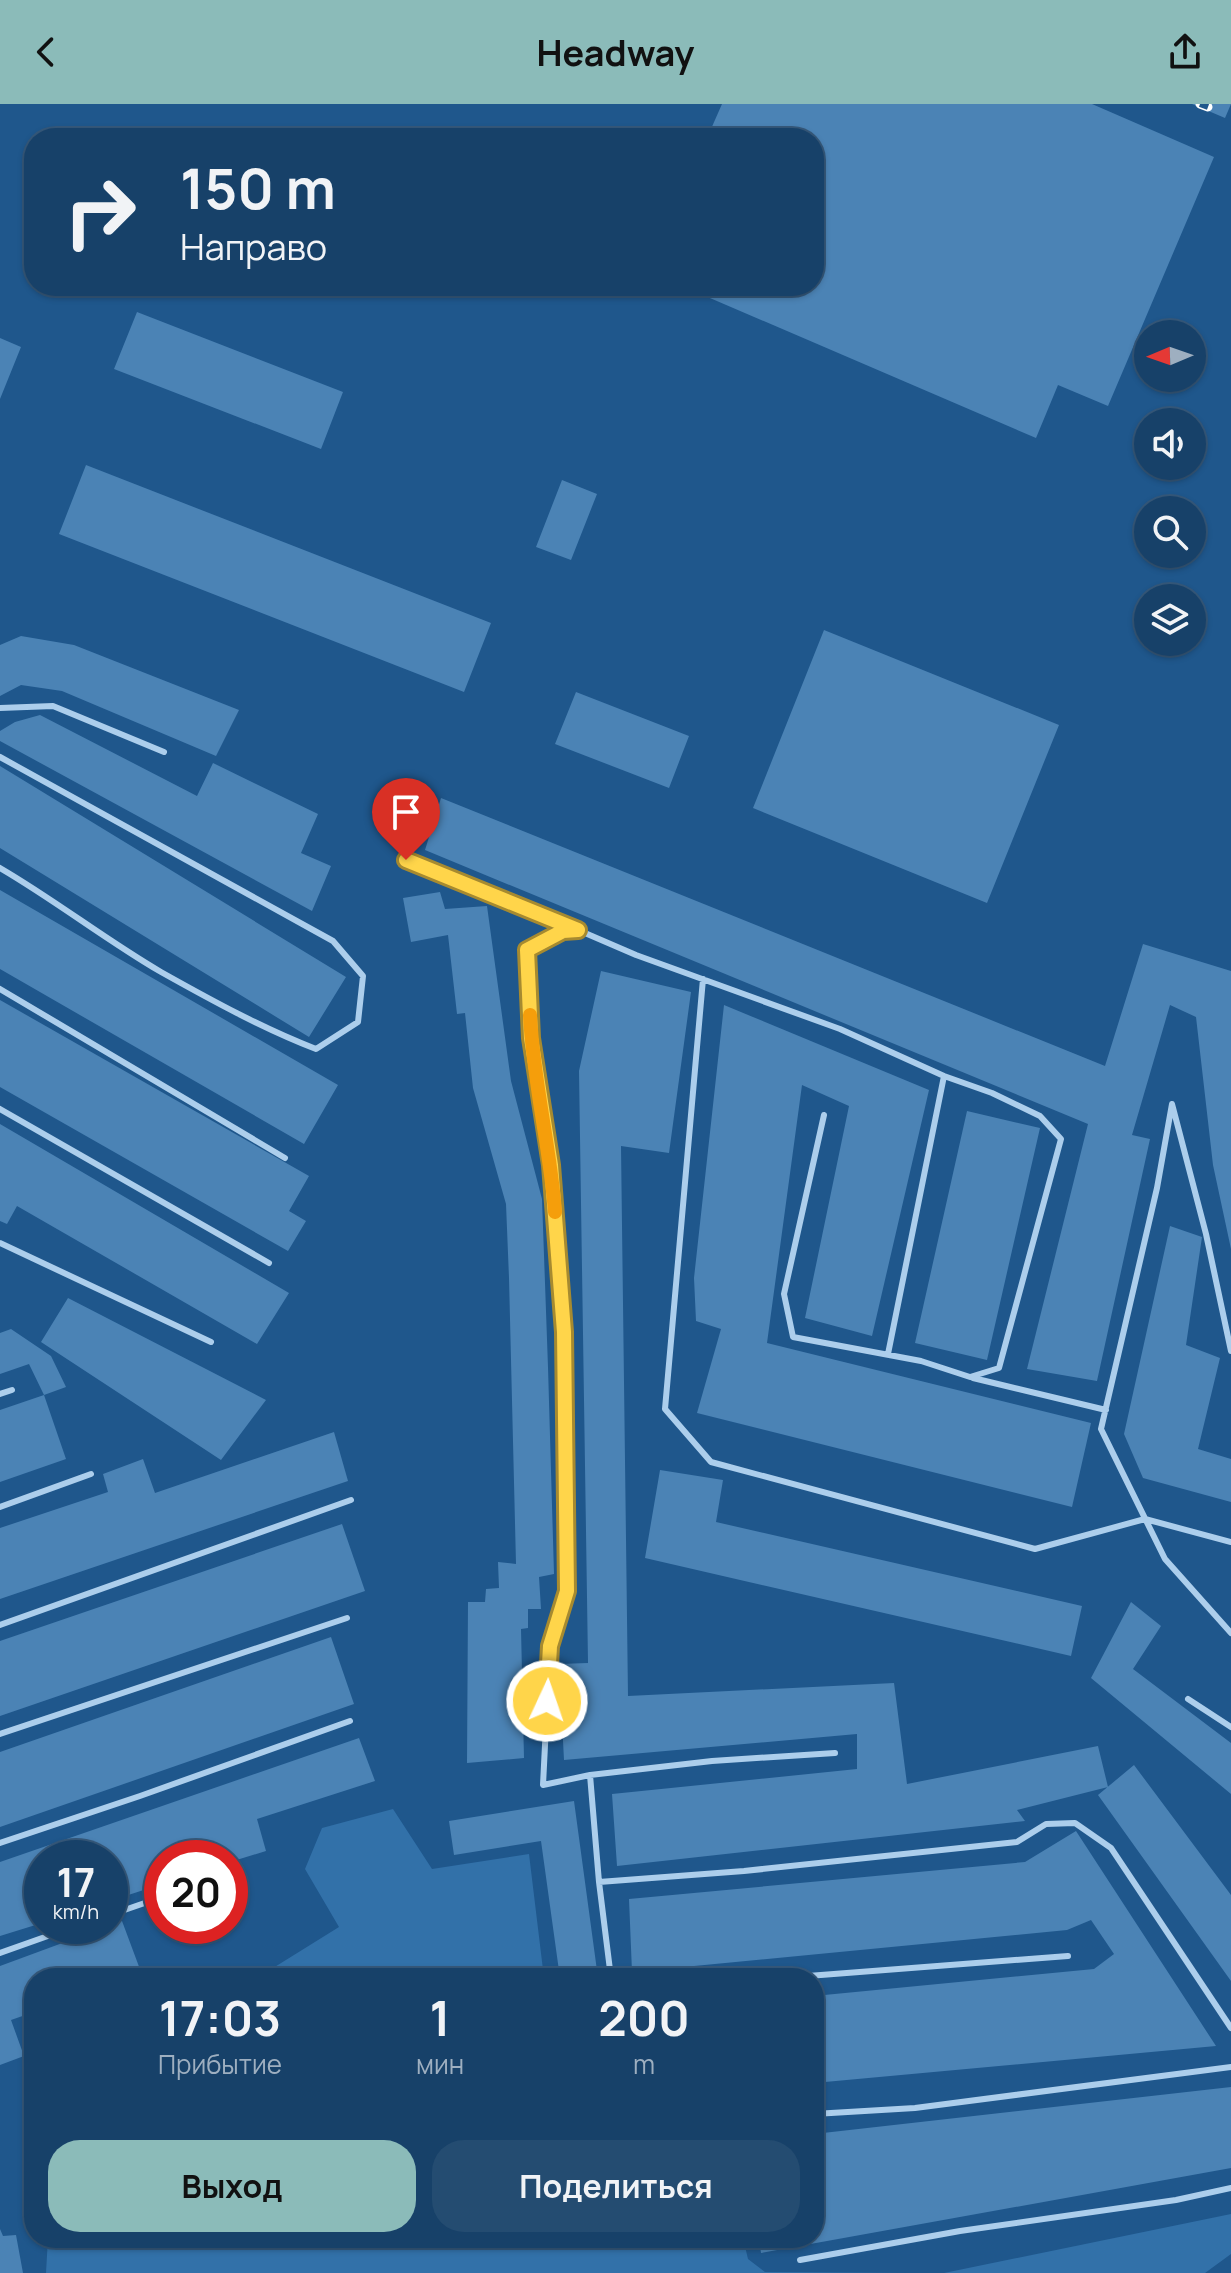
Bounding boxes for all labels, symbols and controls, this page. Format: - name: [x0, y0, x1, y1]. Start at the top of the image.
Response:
- text: Headway: [537, 28, 694, 77]
- icon: back: [24, 30, 68, 74]
- icon: share: [1163, 30, 1207, 74]
- text: 150 m: [180, 149, 336, 226]
- icon: right: [48, 160, 152, 264]
- text: Направо: [180, 222, 327, 271]
- north arrow: [1134, 320, 1206, 392]
- map controls: [1134, 320, 1206, 656]
- button: sound: [1134, 408, 1206, 480]
- button: search: [1134, 496, 1206, 568]
- button: layers: [1134, 584, 1206, 656]
- pin: [372, 778, 440, 860]
- icon: arrive: [384, 790, 428, 834]
- position arrow: [505, 1659, 589, 1743]
- speed limit sign: 20: [144, 1840, 248, 1944]
- text: 17: [57, 1854, 95, 1909]
- text: km/h: [53, 1898, 99, 1925]
- text: 17:03: [159, 1985, 281, 2050]
- text: 1: [430, 1985, 451, 2050]
- text: 200: [598, 1985, 690, 2050]
- text: Прибытие: [158, 2046, 282, 2082]
- text: мин: [416, 2046, 464, 2082]
- text: m: [633, 2046, 655, 2082]
- button: Выход: [48, 2140, 416, 2232]
- button: Поделиться: [432, 2140, 800, 2232]

